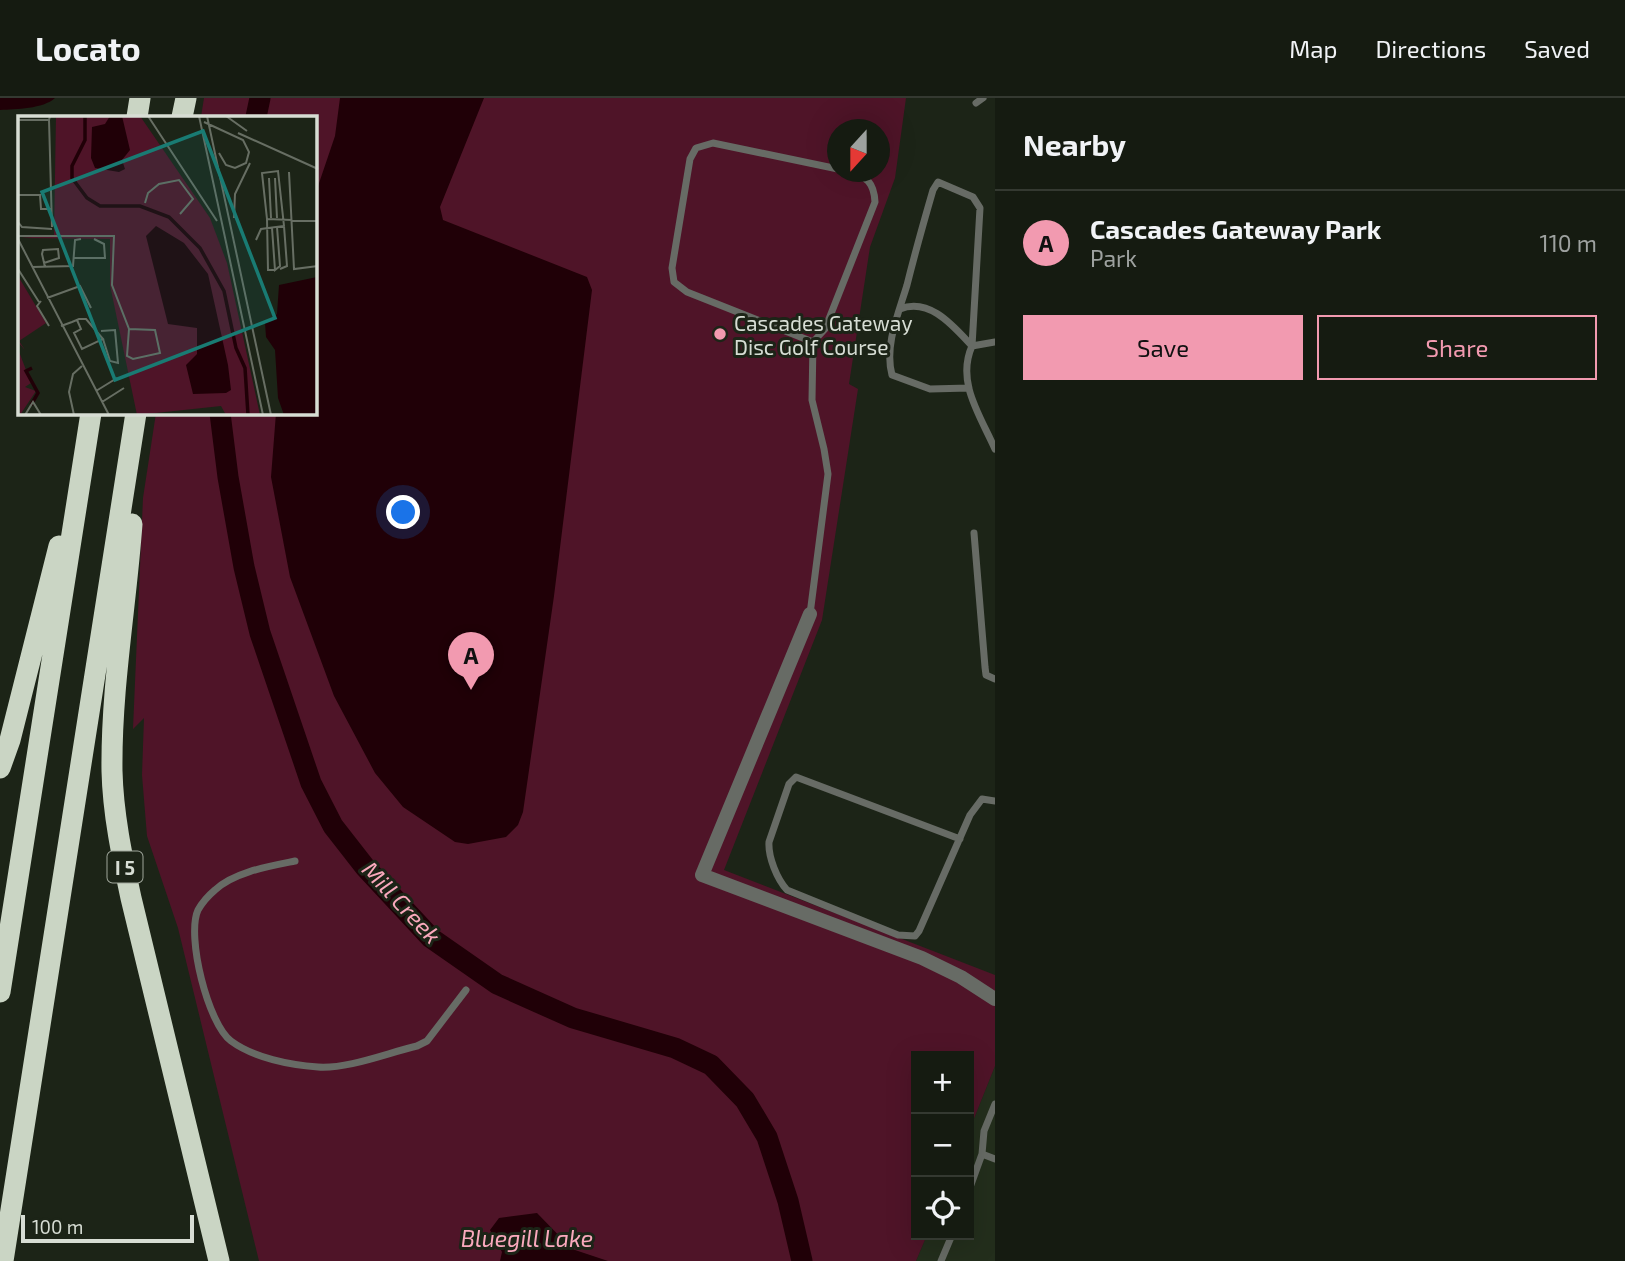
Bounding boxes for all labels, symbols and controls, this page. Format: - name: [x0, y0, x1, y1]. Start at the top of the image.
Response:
- text: Locato: [35, 28, 141, 68]
- text: Map: [1289, 34, 1337, 63]
- text: Directions: [1375, 34, 1486, 63]
- text: Saved: [1524, 34, 1590, 63]
- inset map: [18, 116, 317, 415]
- north arrow: [827, 119, 890, 182]
- text: Nearby: [1023, 126, 1126, 162]
- text: Cascades Gateway Park: [1090, 213, 1381, 244]
- text: A: [1038, 229, 1054, 257]
- text: 110 m: [1540, 229, 1597, 257]
- text: Park: [1090, 244, 1137, 272]
- place label: Cascades Gateway Disc Golf Course: [734, 310, 913, 359]
- button: Save: [1023, 315, 1303, 380]
- button: Share: [1317, 315, 1597, 380]
- marker: Cascades Gateway Disc Golf Course: [712, 326, 728, 342]
- your location: [386, 495, 420, 529]
- pin: A: [448, 632, 494, 690]
- road number: I 5: [108, 852, 142, 882]
- water label: Mill Creek: [357, 855, 447, 949]
- map controls: [911, 1051, 974, 1240]
- button: +: [911, 1051, 974, 1114]
- button: −: [911, 1114, 974, 1177]
- button: locate: [911, 1177, 974, 1240]
- scale bar: [21, 1212, 194, 1244]
- text: 100 m: [32, 1215, 83, 1238]
- water label: Bluegill Lake: [461, 1224, 593, 1252]

